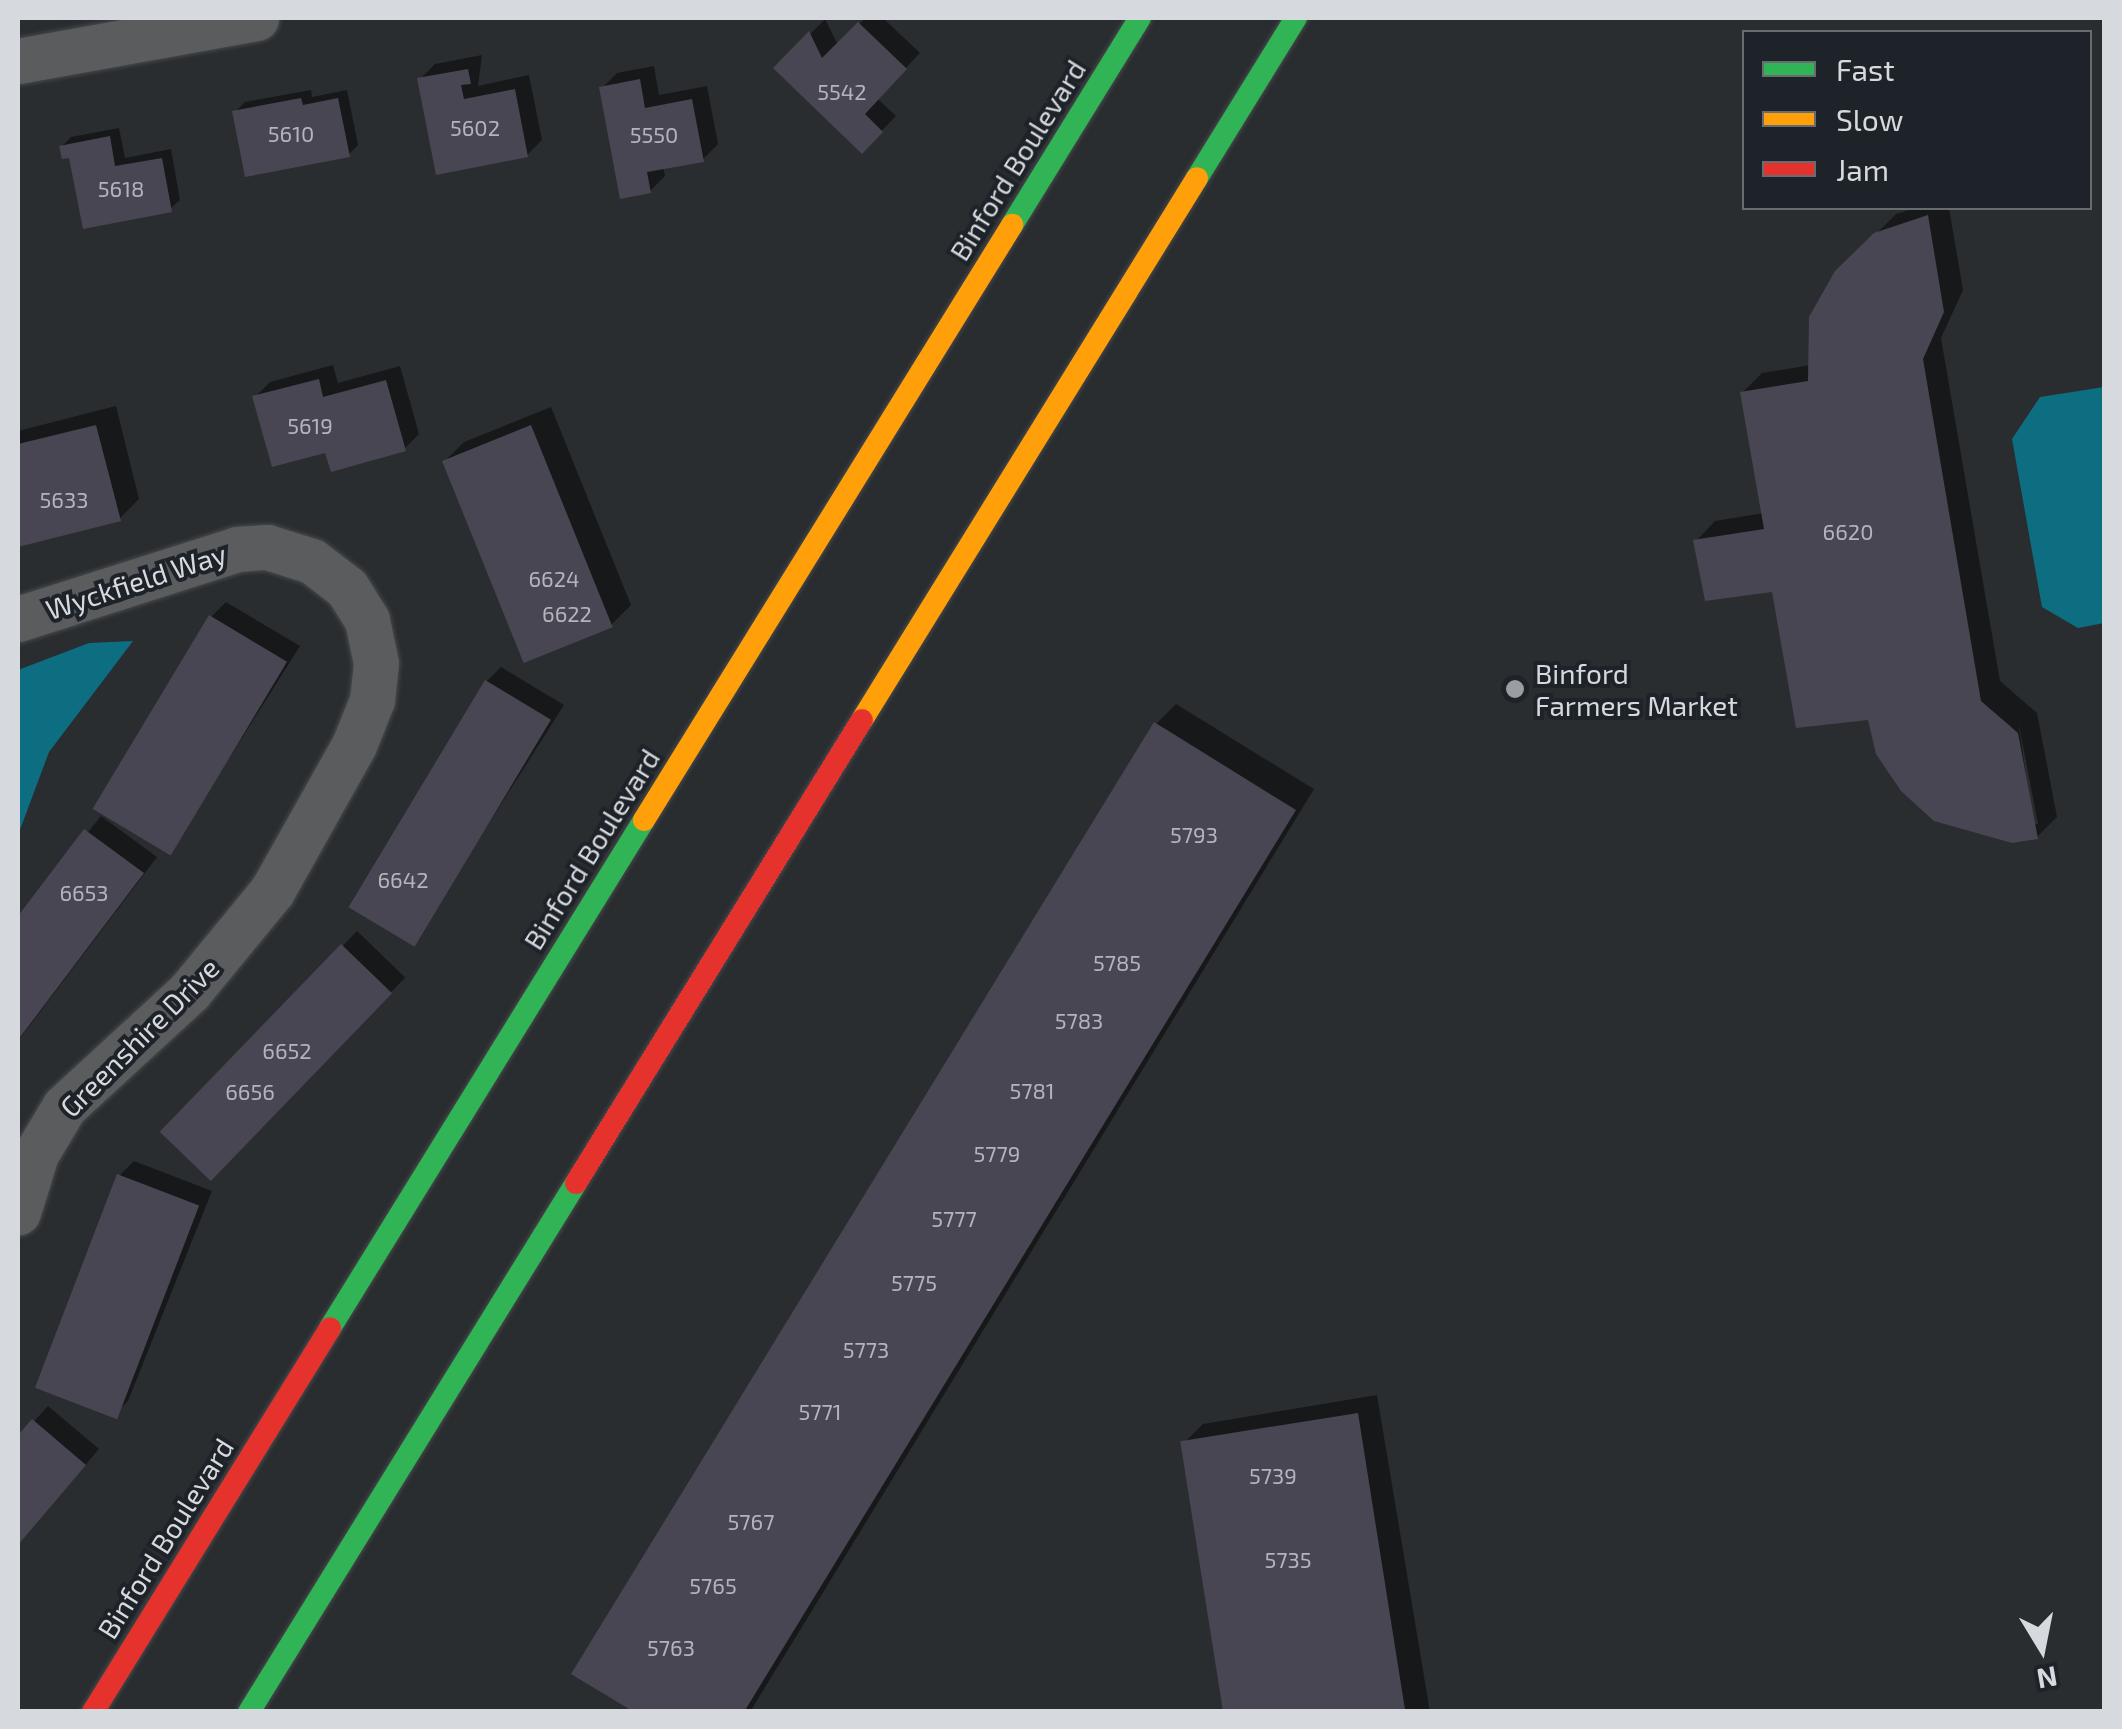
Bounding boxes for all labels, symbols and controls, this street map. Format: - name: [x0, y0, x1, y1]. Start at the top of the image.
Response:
- legend: [1742, 30, 2092, 210]
- text: Fast: [1836, 51, 1895, 87]
- street label: Binford Boulevard: [942, 54, 1092, 266]
- house number: 5542: [817, 79, 867, 105]
- text: Slow: [1836, 101, 1903, 137]
- house number: 5602: [450, 115, 500, 141]
- house number: 5610: [268, 121, 314, 147]
- house number: 5550: [630, 122, 678, 148]
- text: Jam: [1836, 151, 1889, 187]
- house number: 5618: [98, 176, 144, 202]
- house number: 5619: [287, 413, 333, 439]
- house number: 5633: [40, 487, 88, 513]
- house number: 6620: [1823, 519, 1873, 545]
- street label: Wyckfield Way: [41, 536, 231, 626]
- house number: 6624: [528, 566, 580, 592]
- house number: 6622: [542, 601, 592, 627]
- place label: Binford Farmers Market: [1535, 656, 1738, 722]
- marker: Binford Farmers Market: [1504, 678, 1526, 700]
- street label: Binford Boulevard: [516, 743, 666, 955]
- house number: 5793: [1170, 822, 1218, 848]
- house number: 6642: [377, 867, 429, 893]
- house number: 6653: [59, 880, 109, 906]
- house number: 5785: [1093, 950, 1141, 976]
- street label: Greenshire Drive: [53, 951, 225, 1123]
- house number: 5783: [1055, 1008, 1103, 1034]
- house number: 6652: [262, 1038, 312, 1064]
- house number: 5781: [1009, 1078, 1055, 1104]
- house number: 6656: [225, 1079, 275, 1105]
- house number: 5779: [974, 1141, 1020, 1167]
- house number: 5777: [931, 1206, 977, 1232]
- house number: 5775: [891, 1270, 937, 1296]
- house number: 5773: [843, 1337, 889, 1363]
- house number: 5771: [798, 1399, 842, 1425]
- street label: Binford Boulevard: [90, 1432, 240, 1644]
- house number: 5739: [1249, 1463, 1297, 1489]
- house number: 5767: [728, 1509, 774, 1535]
- house number: 5735: [1264, 1547, 1312, 1573]
- house number: 5765: [689, 1573, 737, 1599]
- north arrow: [1992, 1599, 2092, 1699]
- house number: 5763: [647, 1635, 695, 1661]
- text: N: [2034, 1660, 2060, 1697]

